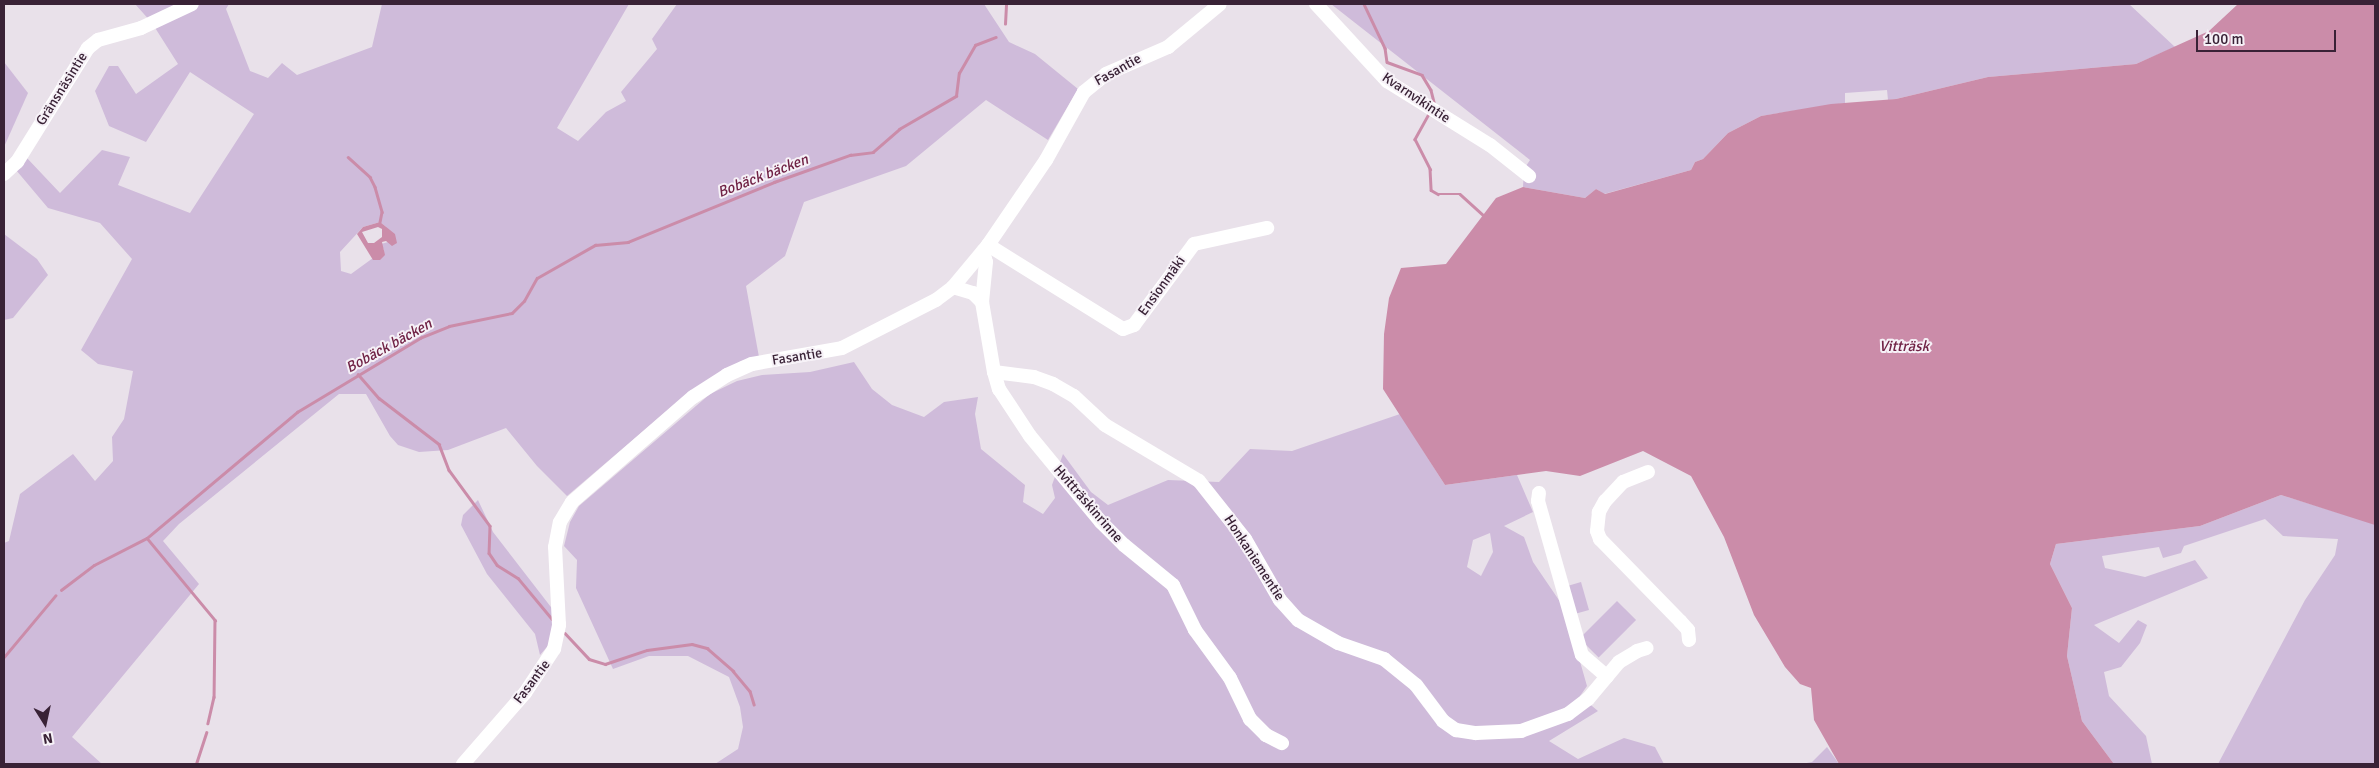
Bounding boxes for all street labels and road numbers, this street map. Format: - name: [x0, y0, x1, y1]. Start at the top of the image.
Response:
- street label: Gränsnäsintie: [33, 49, 91, 129]
- street label: Fasantie: [1092, 50, 1144, 90]
- street label: Kvarnvikintie: [1379, 69, 1453, 127]
- street label: Ensionmäki: [1135, 253, 1189, 319]
- street label: Fasantie: [771, 345, 823, 369]
- street label: Hvitträskinrinne: [1050, 462, 1126, 546]
- street label: Honkaniementie: [1220, 512, 1288, 604]
- street label: Fasantie: [510, 657, 554, 707]

